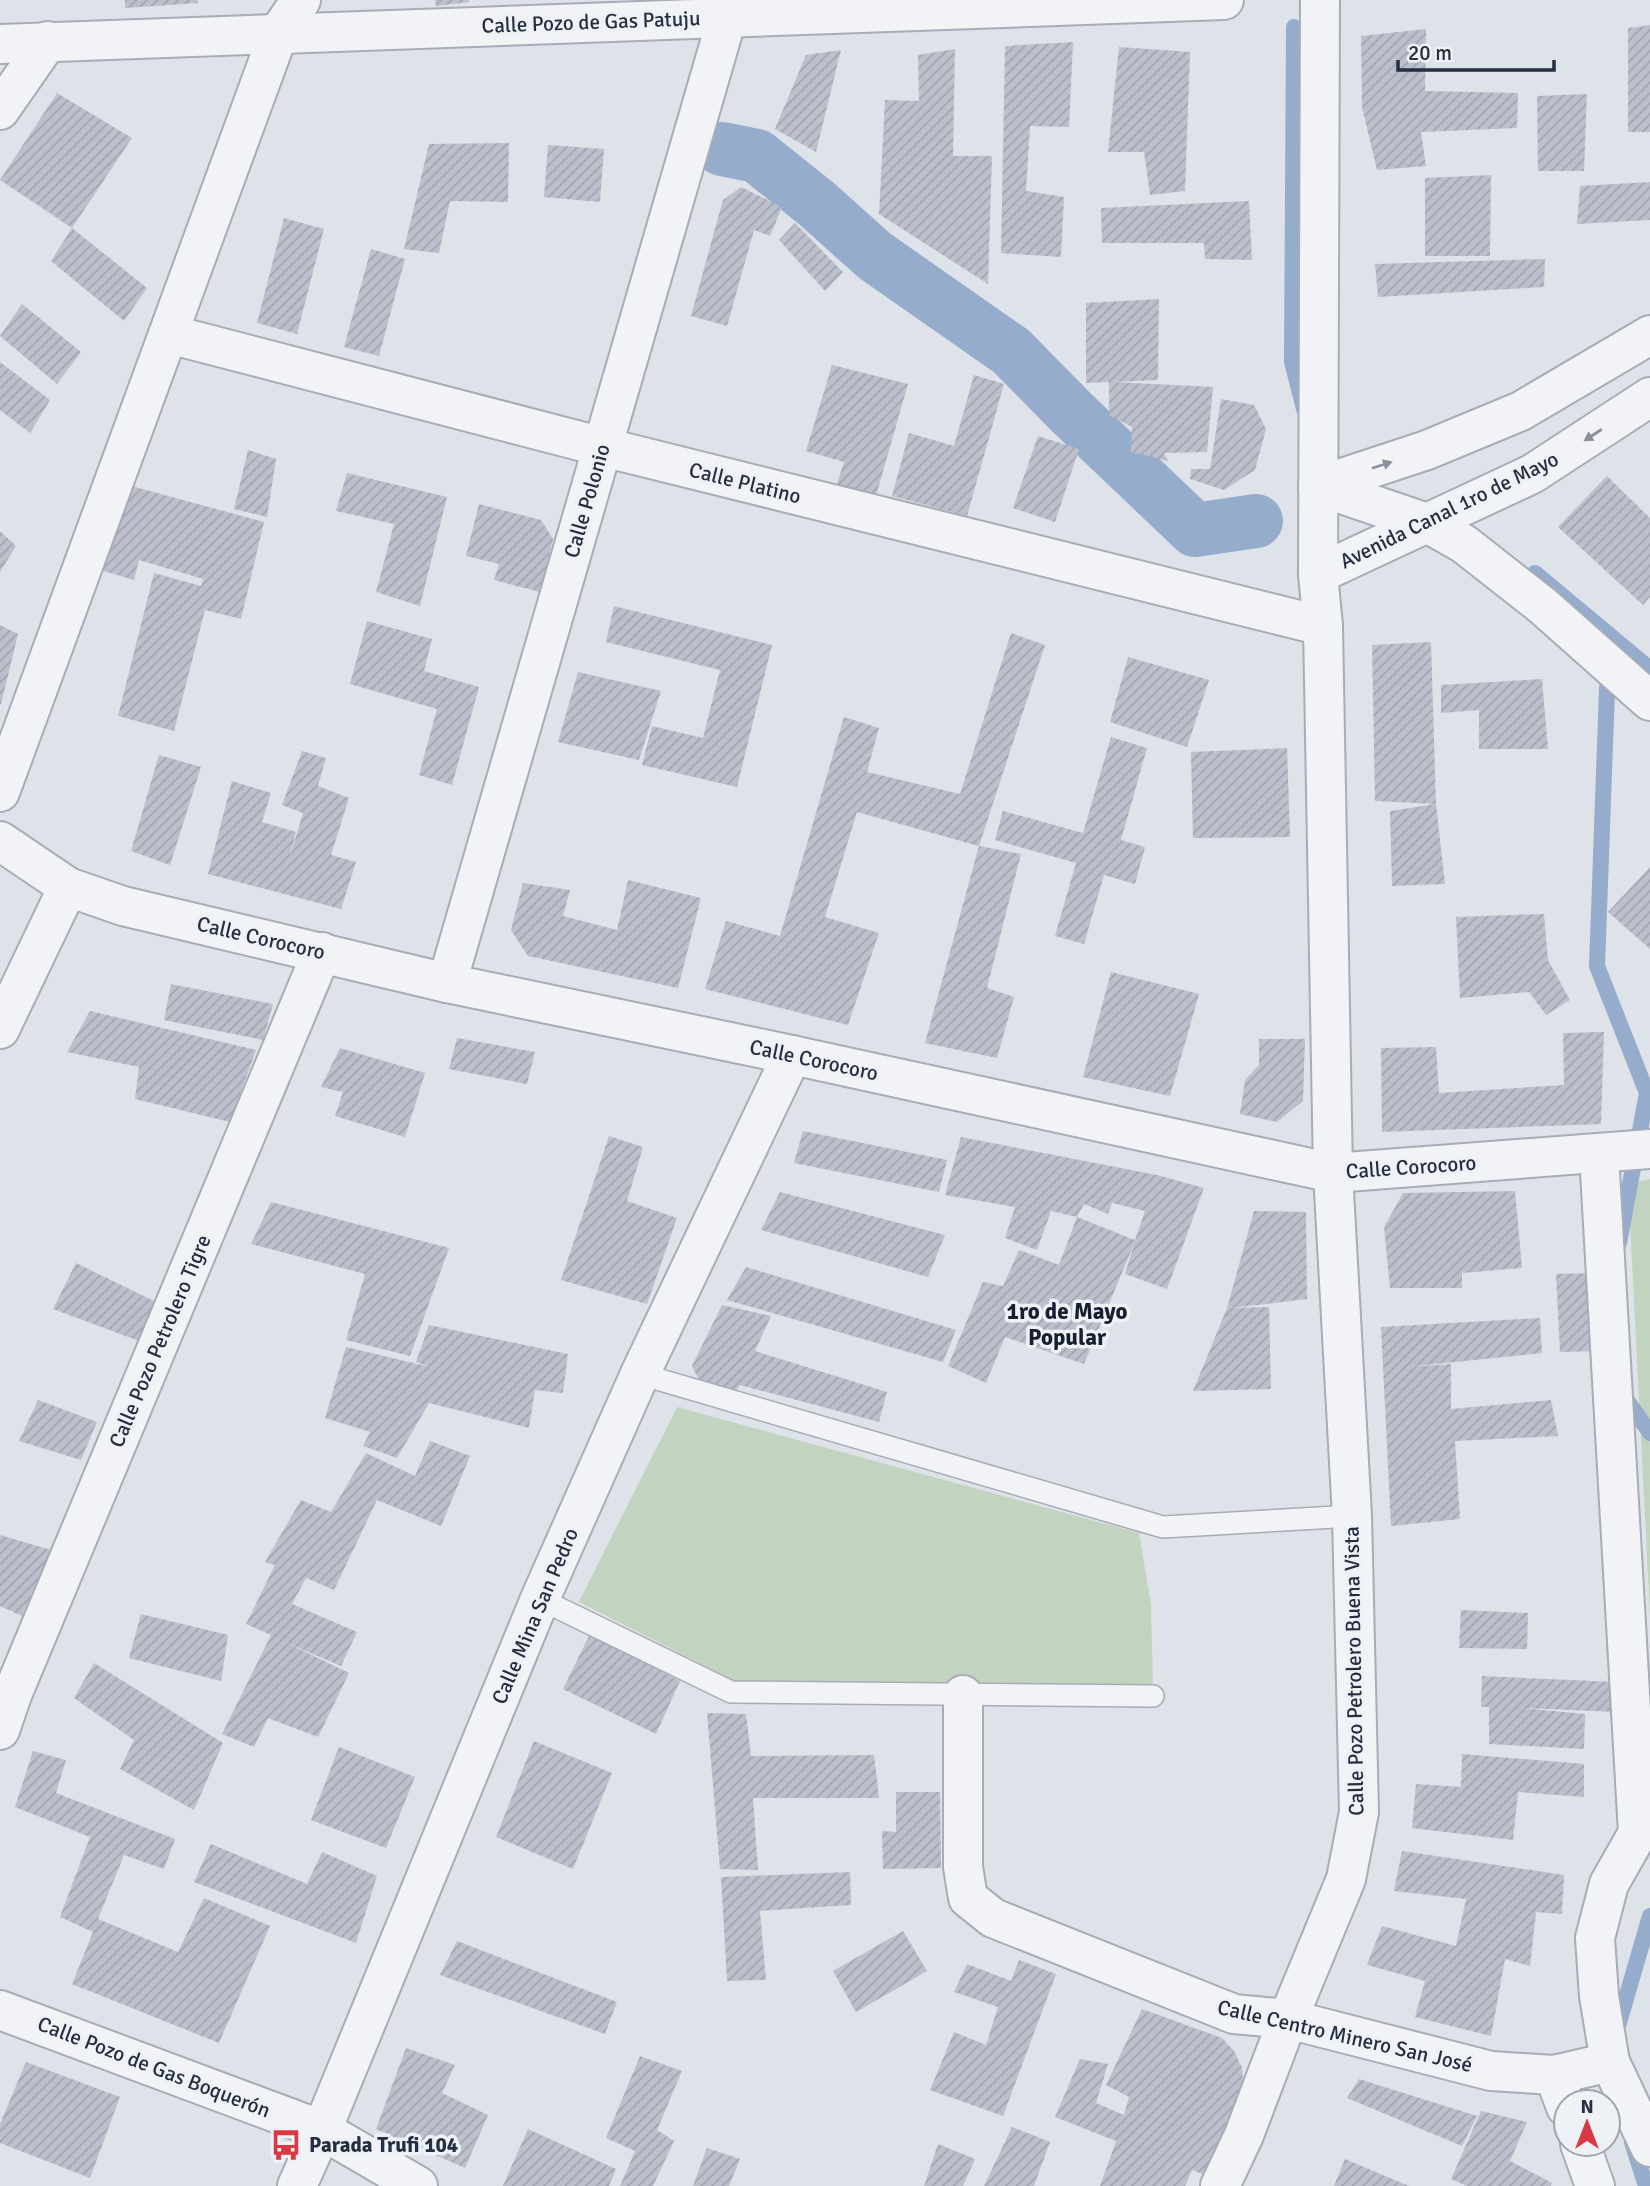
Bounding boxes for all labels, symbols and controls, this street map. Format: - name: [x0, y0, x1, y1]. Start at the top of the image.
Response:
- street label: Calle Pozo de Gas Patuju: [481, 5, 701, 39]
- scale bar: [1398, 28, 1554, 72]
- text: 20 m: [1408, 40, 1452, 66]
- one-way arrow: [1584, 428, 1602, 442]
- street label: Calle Polonio: [558, 441, 616, 561]
- street label: Avenida Canal 1ro de Mayo: [1335, 446, 1563, 574]
- street label: Calle Platino: [686, 457, 804, 509]
- one-way arrow: [1372, 459, 1393, 469]
- street label: Calle Corocoro: [194, 911, 328, 965]
- street label: Calle Corocoro: [747, 1034, 881, 1086]
- street label: Calle Corocoro: [1345, 1149, 1477, 1185]
- street label: Calle Pozo Petrolero Tigre: [103, 1231, 217, 1451]
- district label: 1ro de Mayo Popular: [1006, 1297, 1128, 1352]
- street label: Calle Mina San Pedro: [486, 1524, 584, 1708]
- street label: Calle Pozo Petrolero Buena Vista: [1338, 1526, 1370, 1816]
- street label: Calle Centro Minero San José: [1215, 1994, 1475, 2078]
- street label: Calle Pozo de Gas Boquerón: [34, 2011, 274, 2123]
- north arrow: [1552, 2088, 1622, 2158]
- text: N: [1580, 2095, 1594, 2119]
- bus stop icon: Parada Trufi 104: [269, 2128, 303, 2162]
- place label: Parada Trufi 104: [309, 2132, 458, 2158]

